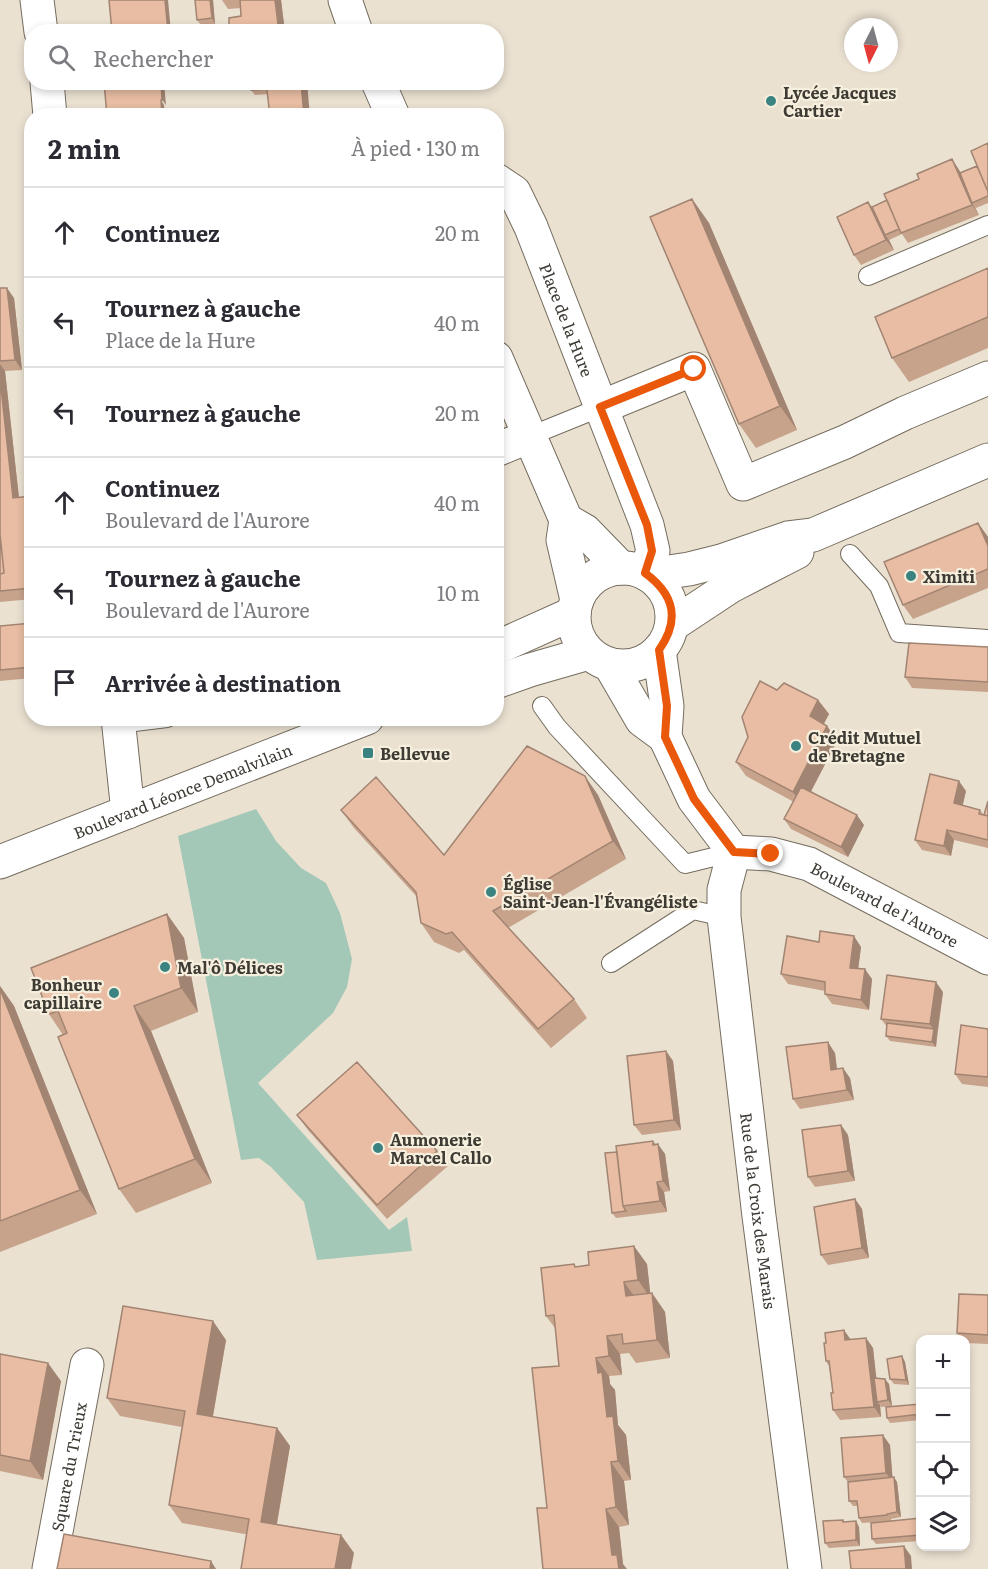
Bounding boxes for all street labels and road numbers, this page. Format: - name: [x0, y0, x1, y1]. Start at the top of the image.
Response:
- street label: Place de la Hure: [534, 259, 600, 380]
- street label: Boulevard Léonce Demalvilain: [70, 736, 296, 844]
- street label: Boulevard de l'Aurore: [807, 855, 963, 953]
- street label: Rue de la Croix des Marais: [735, 1111, 783, 1310]
- street label: Square du Trieux: [44, 1399, 92, 1534]

